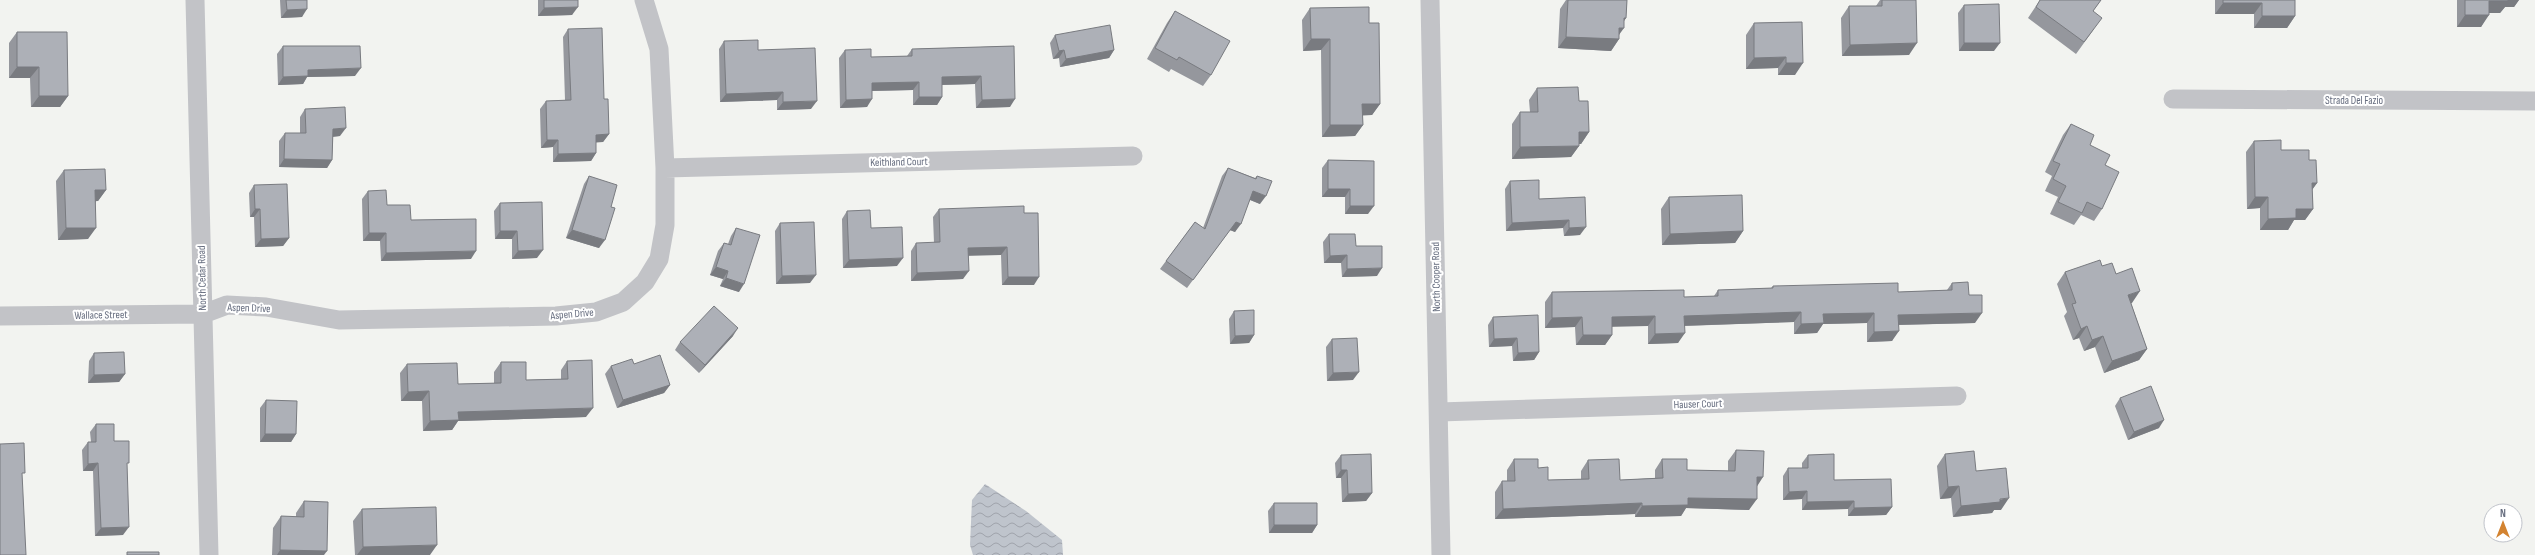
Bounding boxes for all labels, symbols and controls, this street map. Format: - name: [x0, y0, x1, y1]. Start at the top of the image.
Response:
- street label: Strada Del Fazio: [2325, 94, 2384, 107]
- street label: Keithland Court: [870, 155, 929, 169]
- street label: North Cooper Road: [1429, 242, 1443, 312]
- street label: North Cedar Road: [195, 245, 209, 311]
- street label: Aspen Drive: [226, 301, 271, 315]
- street label: Aspen Drive: [549, 306, 594, 322]
- street label: Wallace Street: [74, 308, 128, 322]
- street label: Hauser Court: [1673, 397, 1723, 411]
- north arrow: [2483, 503, 2523, 543]
- text: N: [2500, 507, 2506, 520]

